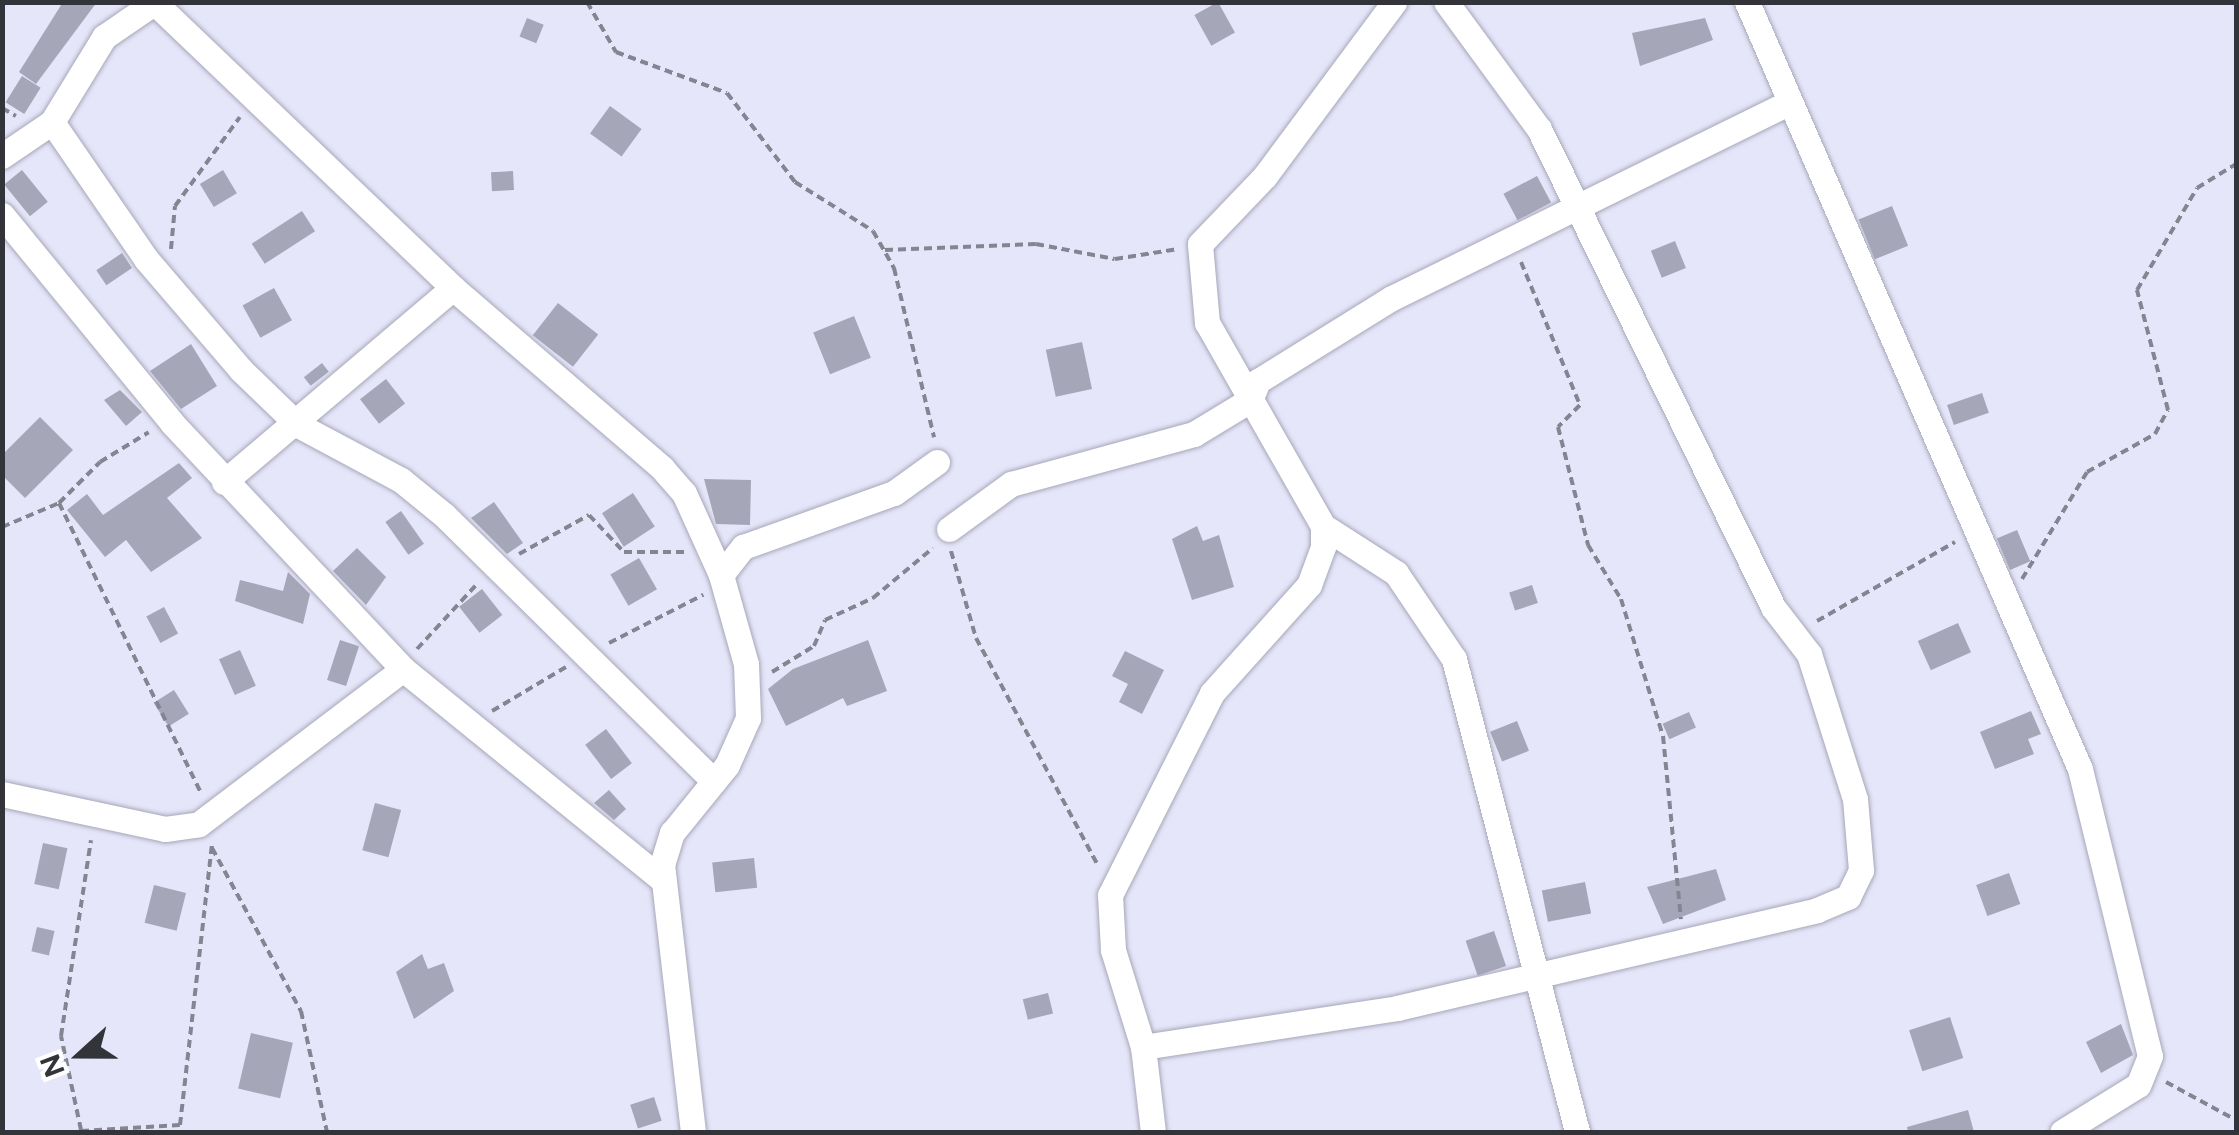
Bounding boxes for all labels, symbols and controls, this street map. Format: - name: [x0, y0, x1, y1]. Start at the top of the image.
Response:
- north arrow: [30, 1005, 130, 1105]
- text: N: [32, 1050, 72, 1082]

